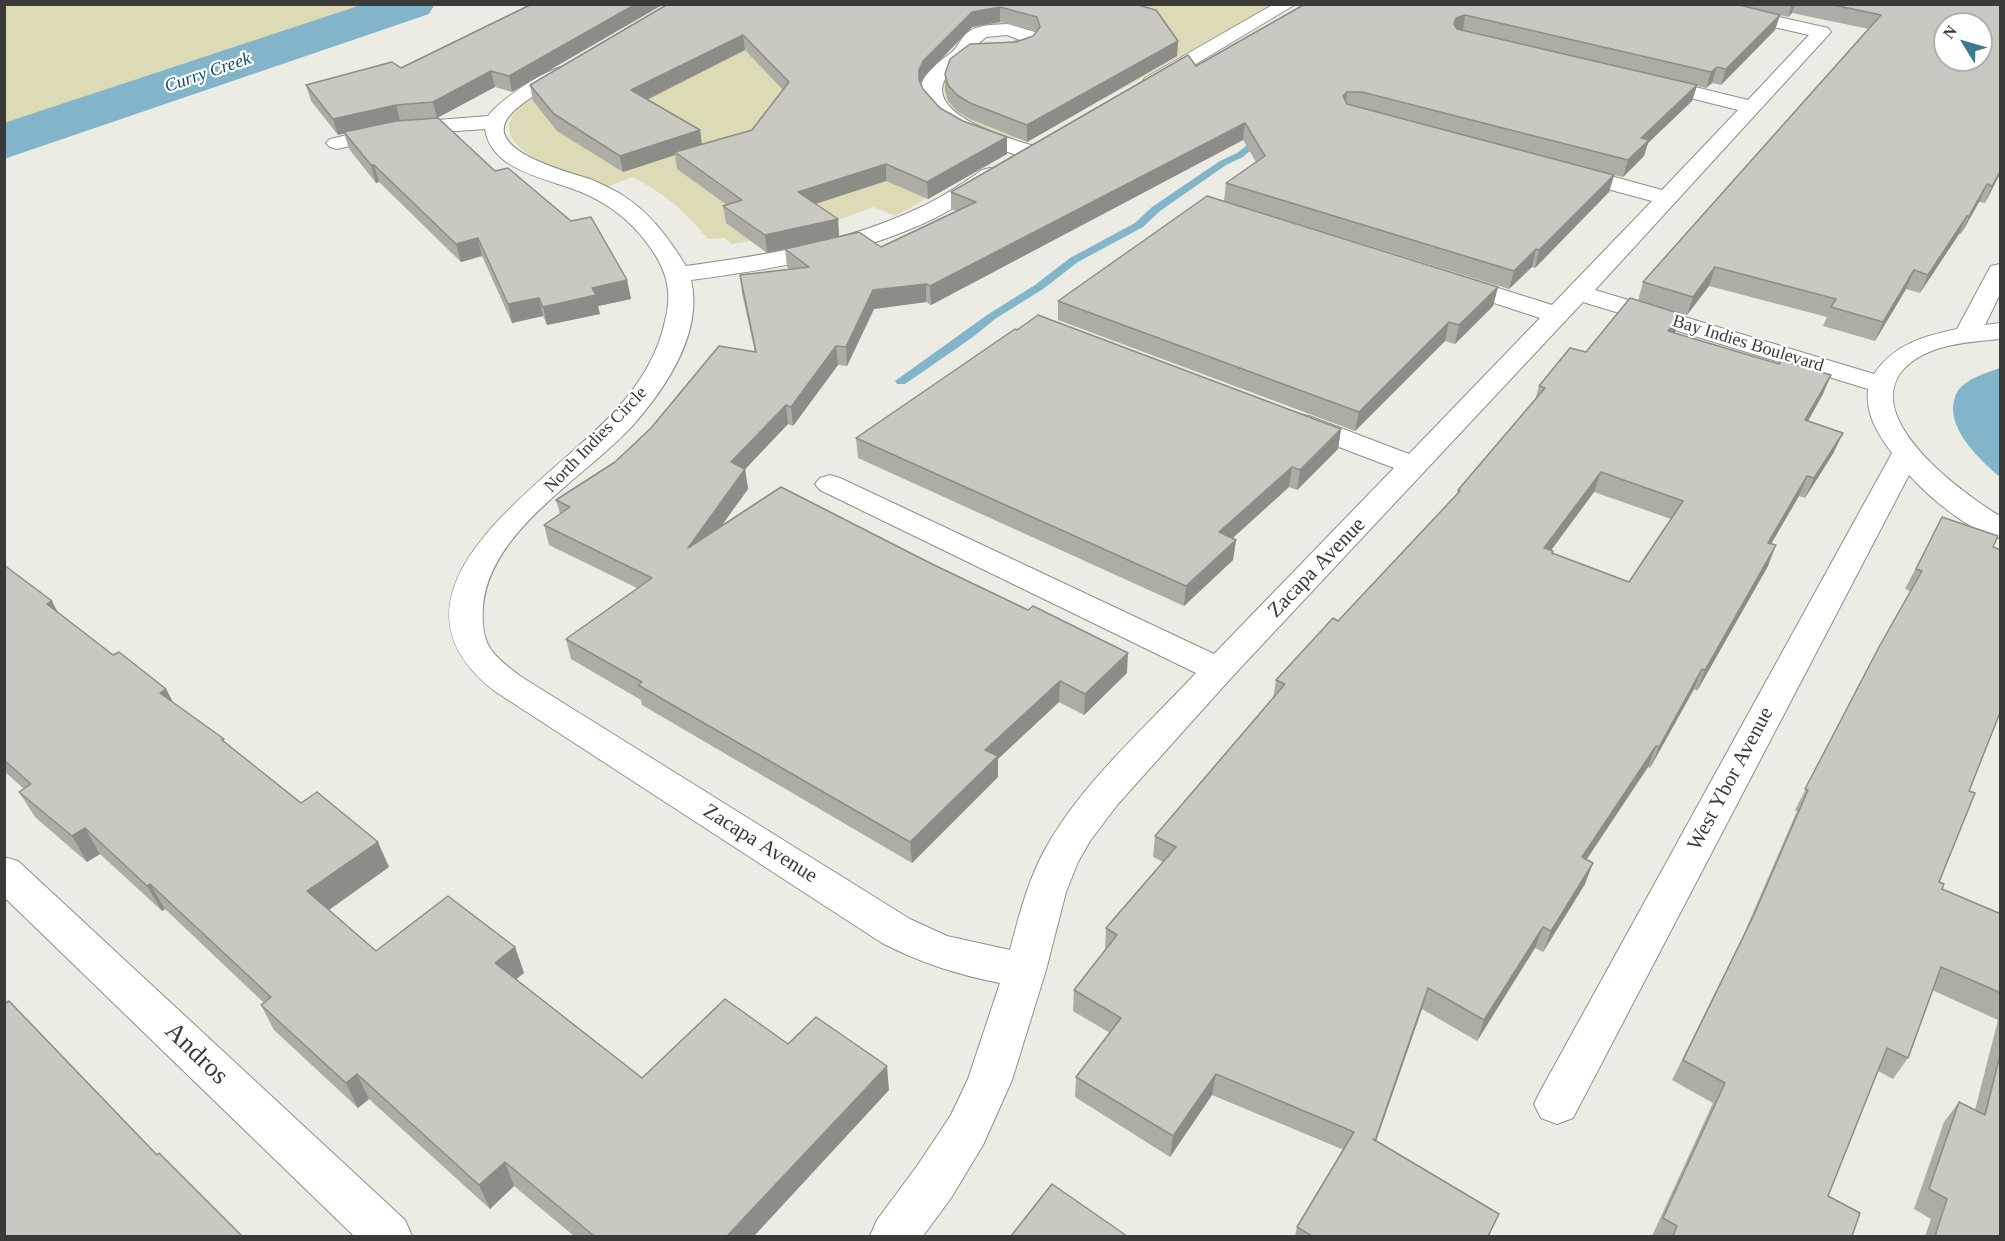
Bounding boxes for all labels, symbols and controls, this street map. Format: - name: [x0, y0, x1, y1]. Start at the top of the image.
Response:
- north arrow: [1933, 12, 1993, 72]
- text: N: [1940, 22, 1960, 42]
- water label: Curry Creek: [162, 48, 254, 98]
- street label: Bay Indies Boulevard: [1670, 311, 1826, 377]
- street label: North Indies Circle: [540, 383, 652, 497]
- street label: Zacapa Avenue: [1263, 513, 1371, 623]
- street label: West Ybor Avenue: [1683, 703, 1779, 855]
- street label: Zacapa Avenue: [698, 799, 822, 889]
- street label: Andros: [158, 1016, 234, 1092]

